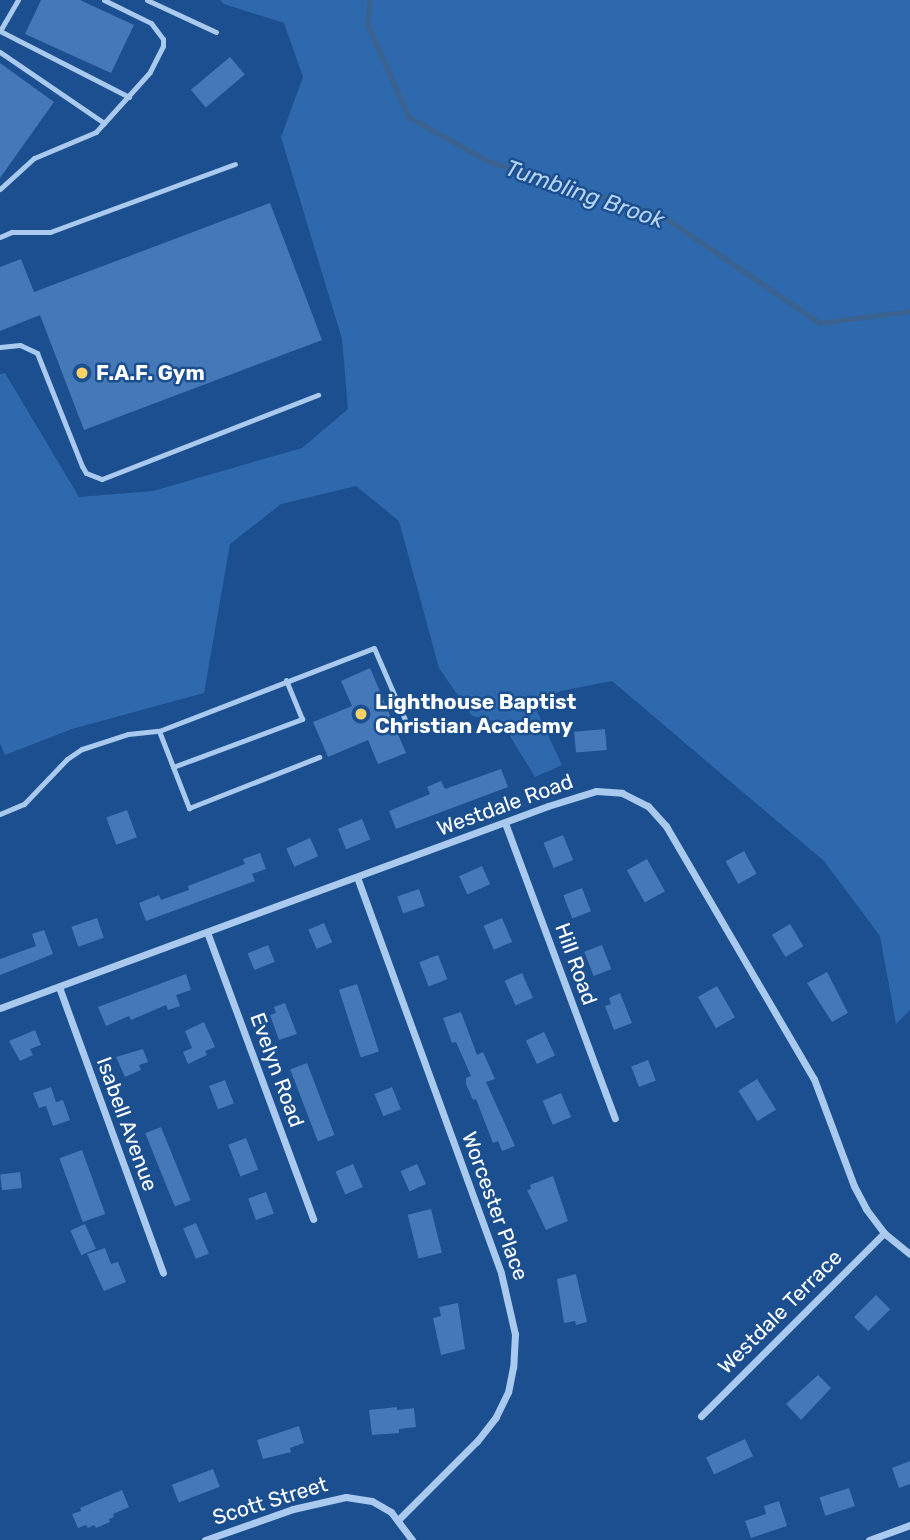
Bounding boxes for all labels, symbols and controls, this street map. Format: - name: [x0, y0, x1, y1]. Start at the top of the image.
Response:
- water label: Tumbling Brook: [502, 154, 668, 234]
- place label: F.A.F. Gym: [96, 360, 205, 386]
- marker: F.A.F. Gym: [74, 365, 90, 381]
- place label: Lighthouse Baptist Christian Academy: [375, 689, 576, 739]
- marker: Lighthouse Baptist Christian Academy: [353, 706, 369, 722]
- street label: Westdale Road: [434, 769, 576, 841]
- street label: Hill Road: [550, 920, 602, 1008]
- street label: Evelyn Road: [245, 1009, 309, 1131]
- street label: Isabell Avenue: [91, 1053, 163, 1195]
- street label: Worcester Place: [456, 1128, 534, 1284]
- street label: Westdale Terrace: [712, 1244, 848, 1380]
- street label: Scott Street: [209, 1472, 331, 1530]

